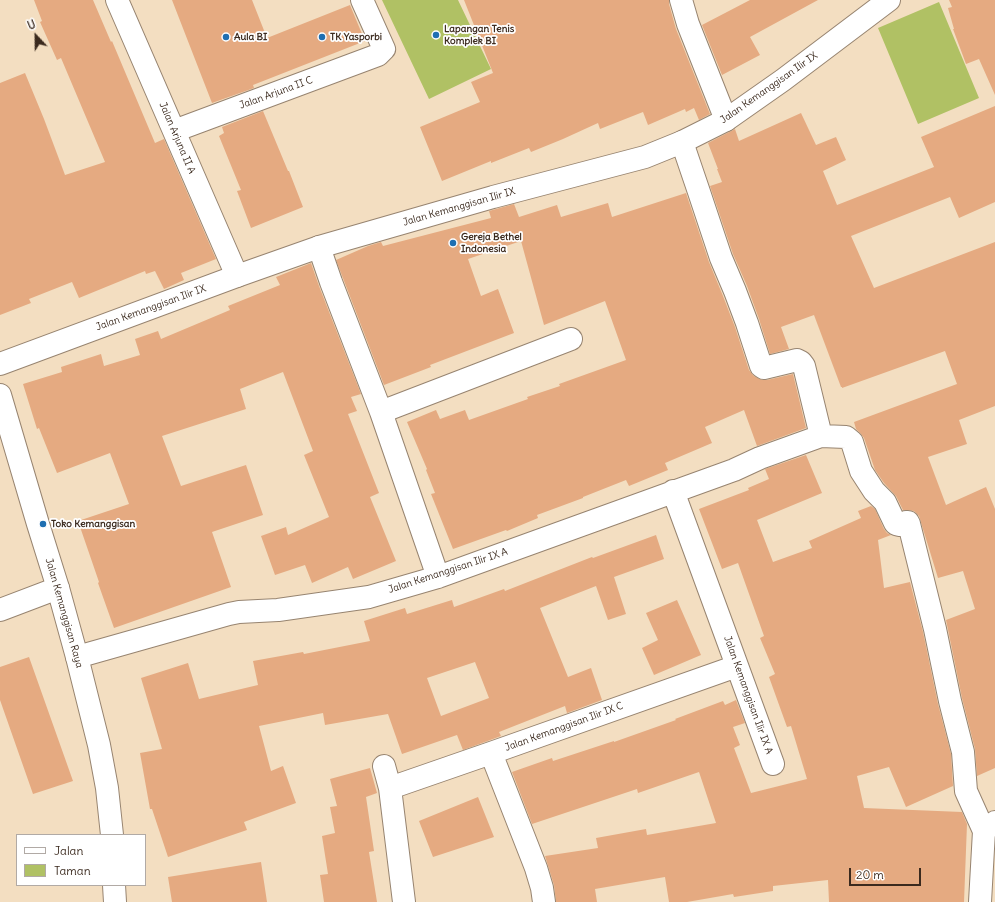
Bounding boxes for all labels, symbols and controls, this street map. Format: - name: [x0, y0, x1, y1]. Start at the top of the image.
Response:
- north arrow: [16, 16, 56, 56]
- text: U: [25, 17, 38, 33]
- place label: Lapangan Tenis Komplek BI: [444, 23, 514, 46]
- marker: Lapangan Tenis Komplek BI: [431, 30, 441, 40]
- place label: Aula BI: [234, 31, 267, 43]
- place label: TK Yasporbi: [330, 31, 382, 43]
- marker: Aula BI: [221, 32, 231, 42]
- marker: TK Yasporbi: [317, 32, 327, 42]
- street label: Jalan Kemanggisan Ilir IX: [718, 50, 820, 126]
- street label: Jalan Arjuna II C: [238, 74, 314, 112]
- street label: Jalan Arjuna II A: [156, 100, 198, 176]
- street label: Jalan Kemanggisan Ilir IX: [401, 185, 517, 229]
- place label: Gereja Bethel Indonesia: [461, 231, 522, 254]
- marker: Gereja Bethel Indonesia: [448, 238, 458, 248]
- street label: Jalan Kemanggisan Ilir IX: [94, 282, 208, 334]
- place label: Toko Kemanggisan: [51, 518, 135, 530]
- marker: Toko Kemanggisan: [38, 519, 48, 529]
- street label: Jalan Kemanggisan Ilir IX A: [387, 546, 509, 596]
- street label: Jalan Kemanggisan Raya: [43, 557, 85, 669]
- street label: Jalan Kemanggisan Ilir IX A: [721, 634, 775, 756]
- street label: Jalan Kemanggisan Ilir IX C: [503, 700, 625, 754]
- legend: [16, 834, 146, 886]
- text: Jalan: [54, 843, 83, 858]
- scale bar: [851, 860, 923, 886]
- text: Taman: [54, 863, 91, 878]
- text: 20 m: [856, 867, 884, 882]

